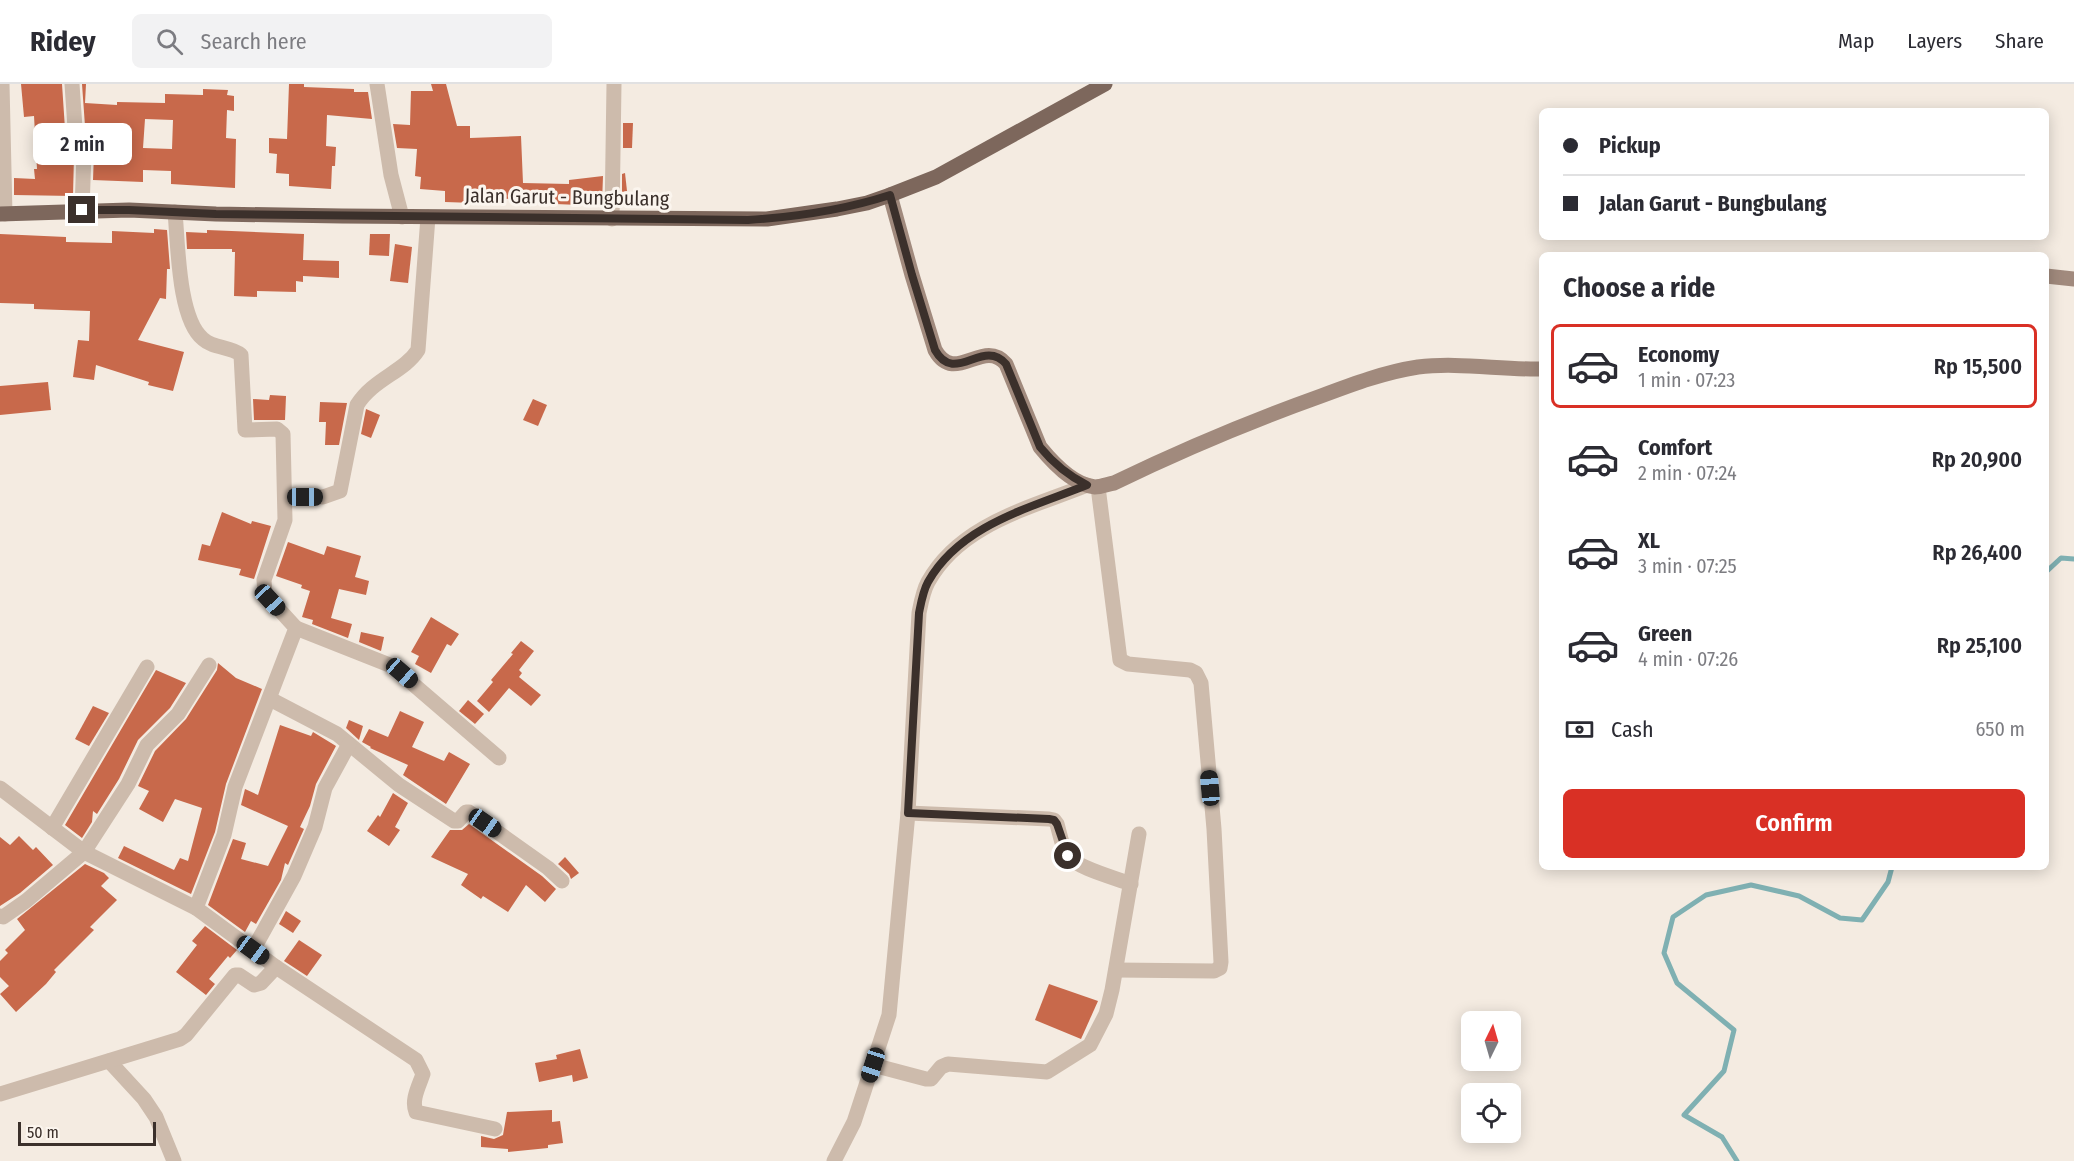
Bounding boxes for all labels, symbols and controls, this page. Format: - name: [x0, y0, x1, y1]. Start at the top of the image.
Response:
- search box: [132, 14, 552, 68]
- text: Ridey: [30, 25, 96, 58]
- icon: search: [153, 25, 186, 58]
- text: Search here: [201, 28, 307, 55]
- text: Map: [1838, 28, 1874, 54]
- text: Layers: [1907, 28, 1962, 54]
- text: Share: [1995, 28, 2044, 54]
- callout: 2 min: [32, 123, 132, 165]
- text: 2 min: [60, 132, 105, 156]
- text: Pickup: [1599, 132, 1661, 159]
- street label: Jalan Garut - Bungbulang: [464, 183, 670, 211]
- text: Jalan Garut - Bungbulang: [1599, 190, 1826, 217]
- route end: [68, 196, 95, 223]
- text: Choose a ride: [1563, 272, 1715, 304]
- icon: car: [1566, 339, 1620, 393]
- text: Economy: [1638, 341, 1719, 368]
- text: Rp 15,500: [1934, 353, 2022, 380]
- text: 1 min · 07:23: [1638, 368, 1735, 392]
- icon: car: [1566, 432, 1620, 486]
- text: Comfort: [1638, 434, 1712, 461]
- text: Rp 20,900: [1932, 446, 2022, 473]
- text: 2 min · 07:24: [1638, 461, 1737, 485]
- car: [287, 488, 323, 506]
- icon: car: [1566, 525, 1620, 579]
- text: XL: [1638, 527, 1660, 554]
- text: Rp 26,400: [1932, 539, 2022, 566]
- text: 3 min · 07:25: [1638, 554, 1737, 578]
- car: [251, 581, 289, 619]
- icon: car: [1566, 618, 1620, 672]
- text: Green: [1638, 620, 1692, 647]
- text: Rp 25,100: [1937, 632, 2022, 659]
- text: 4 min · 07:26: [1638, 647, 1738, 671]
- car: [383, 654, 421, 692]
- icon: cash: [1563, 713, 1596, 746]
- text: Cash: [1611, 716, 1654, 743]
- text: 650 m: [1976, 717, 2025, 741]
- car: [1199, 769, 1221, 807]
- button: Confirm: [1563, 789, 2025, 858]
- car: [465, 805, 505, 841]
- route start: [1054, 842, 1081, 869]
- car: [233, 932, 273, 968]
- north arrow: [1461, 1011, 1521, 1071]
- map controls: [1461, 1011, 1521, 1143]
- car: [859, 1045, 887, 1085]
- button: locate: [1461, 1083, 1521, 1143]
- scale bar: [18, 1119, 156, 1146]
- text: 50 m: [27, 1123, 59, 1142]

